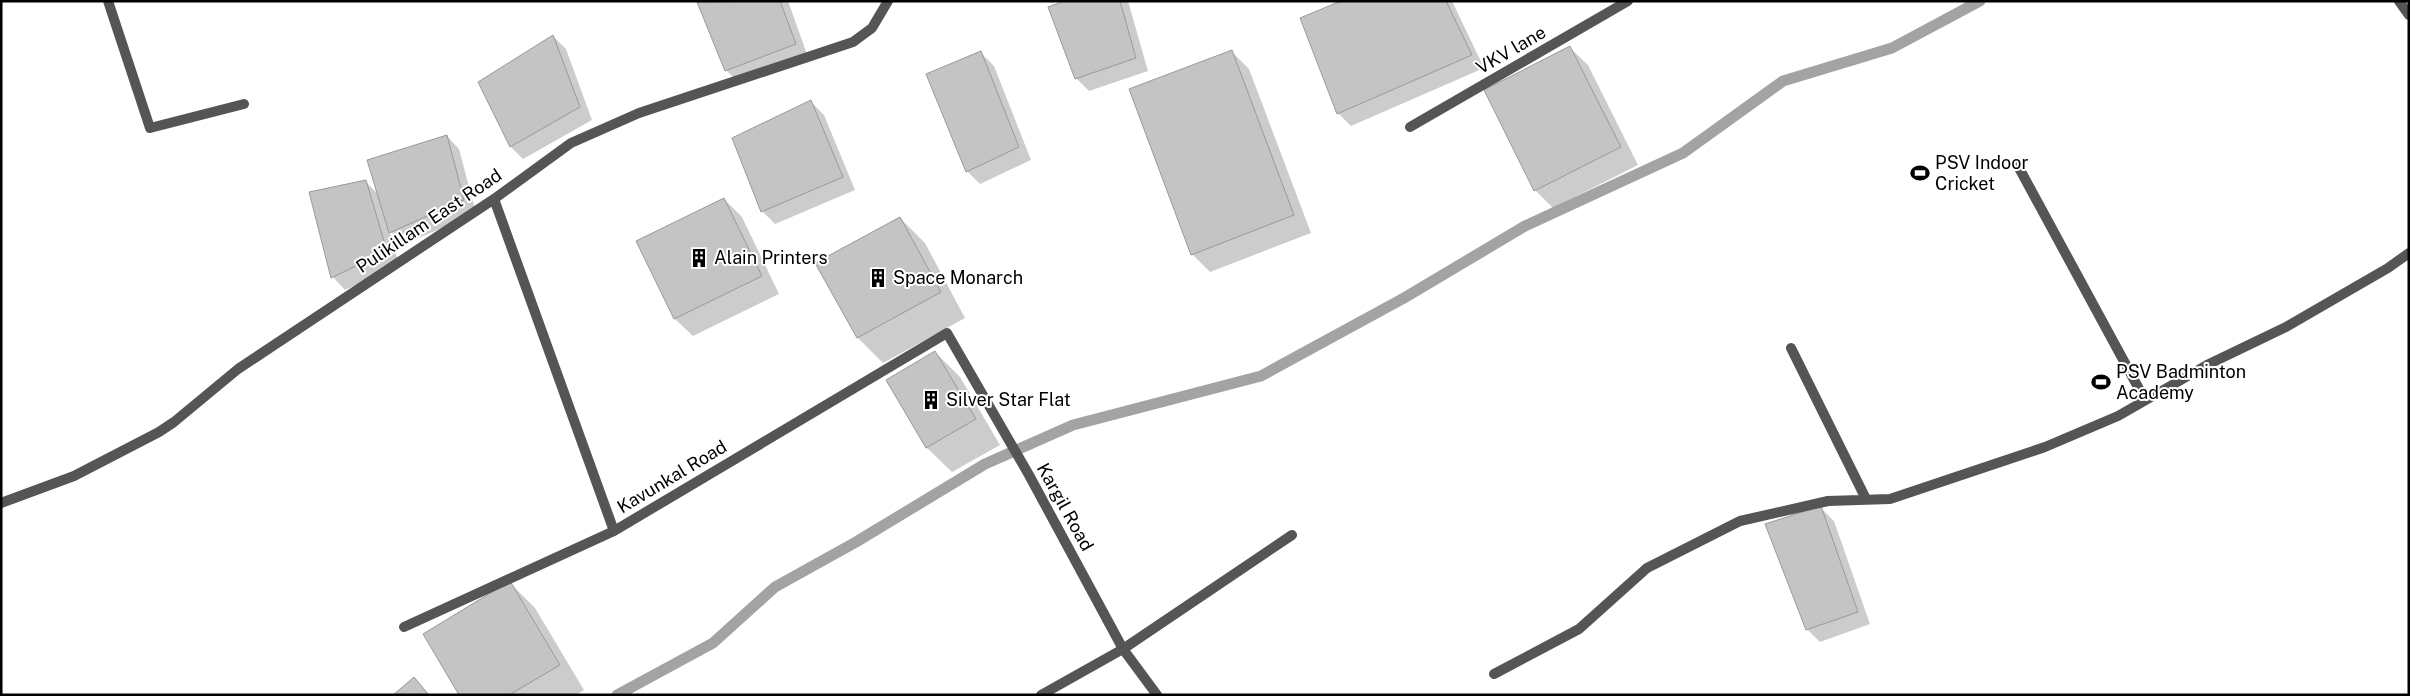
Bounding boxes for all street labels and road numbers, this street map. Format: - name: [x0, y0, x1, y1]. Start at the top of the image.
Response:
- street label: VKV lane: [1472, 21, 1549, 78]
- street label: Pulikillam East Road: [352, 164, 505, 277]
- street label: Kavunkal Road: [613, 436, 730, 518]
- street label: Kargil Road: [1033, 459, 1098, 554]

